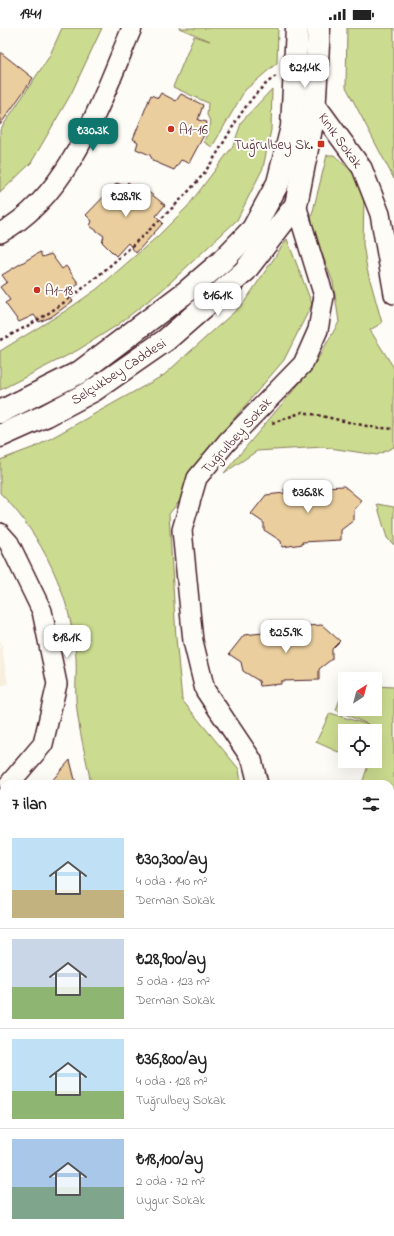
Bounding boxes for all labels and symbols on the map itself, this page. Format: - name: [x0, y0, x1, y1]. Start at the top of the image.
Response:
- pin: ₺21.4K: [272, 55, 338, 89]
- street label: Kınık Sokak: [312, 109, 368, 174]
- pin: ₺30.3K: [60, 118, 126, 152]
- place label: A1-16: [179, 120, 208, 141]
- marker: A1-16: [166, 124, 176, 134]
- place label: Tuğrulbey Sk.: [234, 135, 313, 157]
- marker: Tuğrulbey Sk.: [316, 139, 326, 149]
- pin: ₺28.9K: [93, 184, 159, 218]
- place label: A1-18: [45, 281, 73, 302]
- pin: ₺16.1K: [185, 283, 251, 317]
- marker: A1-18: [32, 285, 42, 295]
- street label: Selçukbey Caddesi: [67, 334, 171, 412]
- street label: Tuğrulbey Sokak: [197, 392, 279, 480]
- pin: ₺36.8K: [275, 480, 341, 514]
- pin: ₺25.9K: [253, 620, 319, 654]
- pin: ₺18.1K: [34, 625, 100, 659]
- north arrow: [338, 672, 382, 716]

